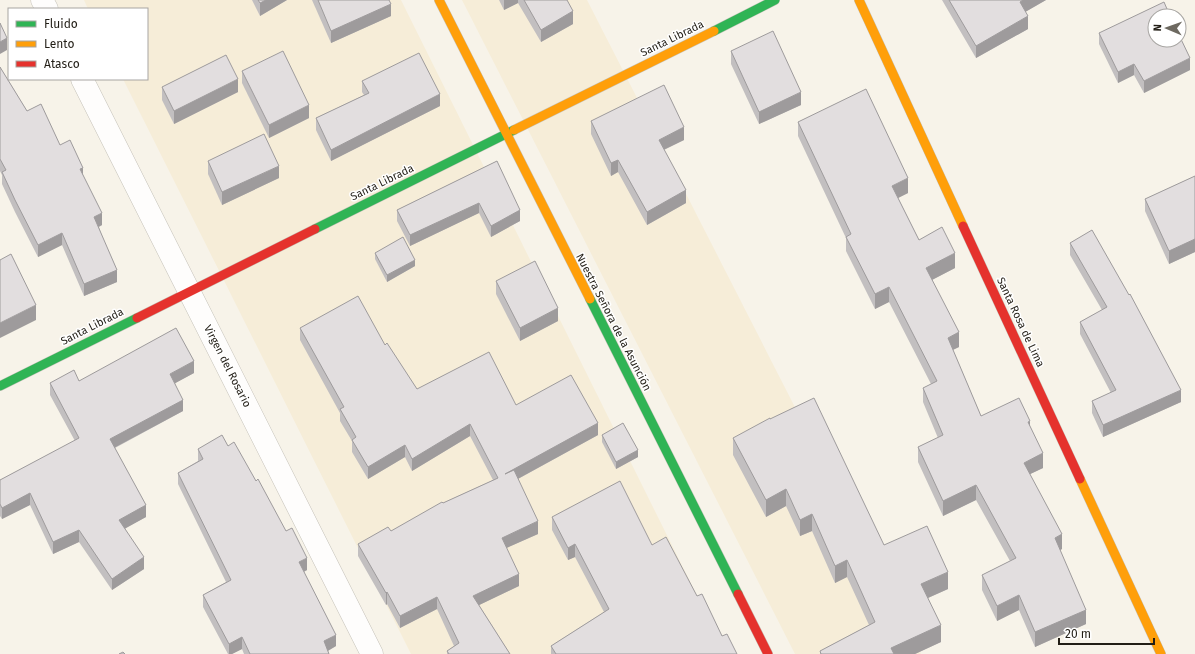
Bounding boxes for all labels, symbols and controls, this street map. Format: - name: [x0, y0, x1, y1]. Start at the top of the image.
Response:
- legend: [8, 8, 148, 80]
- north arrow: [1147, 8, 1187, 48]
- text: Fluido: [44, 17, 78, 31]
- street label: Santa Librada: [638, 18, 706, 59]
- text: N: [1151, 24, 1164, 32]
- text: Lento: [44, 37, 74, 51]
- text: Atasco: [44, 57, 80, 71]
- street label: Santa Librada: [348, 162, 416, 203]
- street label: Nuestra Señora de la Asunción: [573, 251, 654, 393]
- street label: Santa Rosa de Lima: [994, 275, 1047, 369]
- street label: Santa Librada: [59, 305, 126, 348]
- street label: Virgen del Rosario: [201, 323, 254, 410]
- scale bar: [1059, 620, 1154, 646]
- text: 20 m: [1065, 627, 1091, 641]

